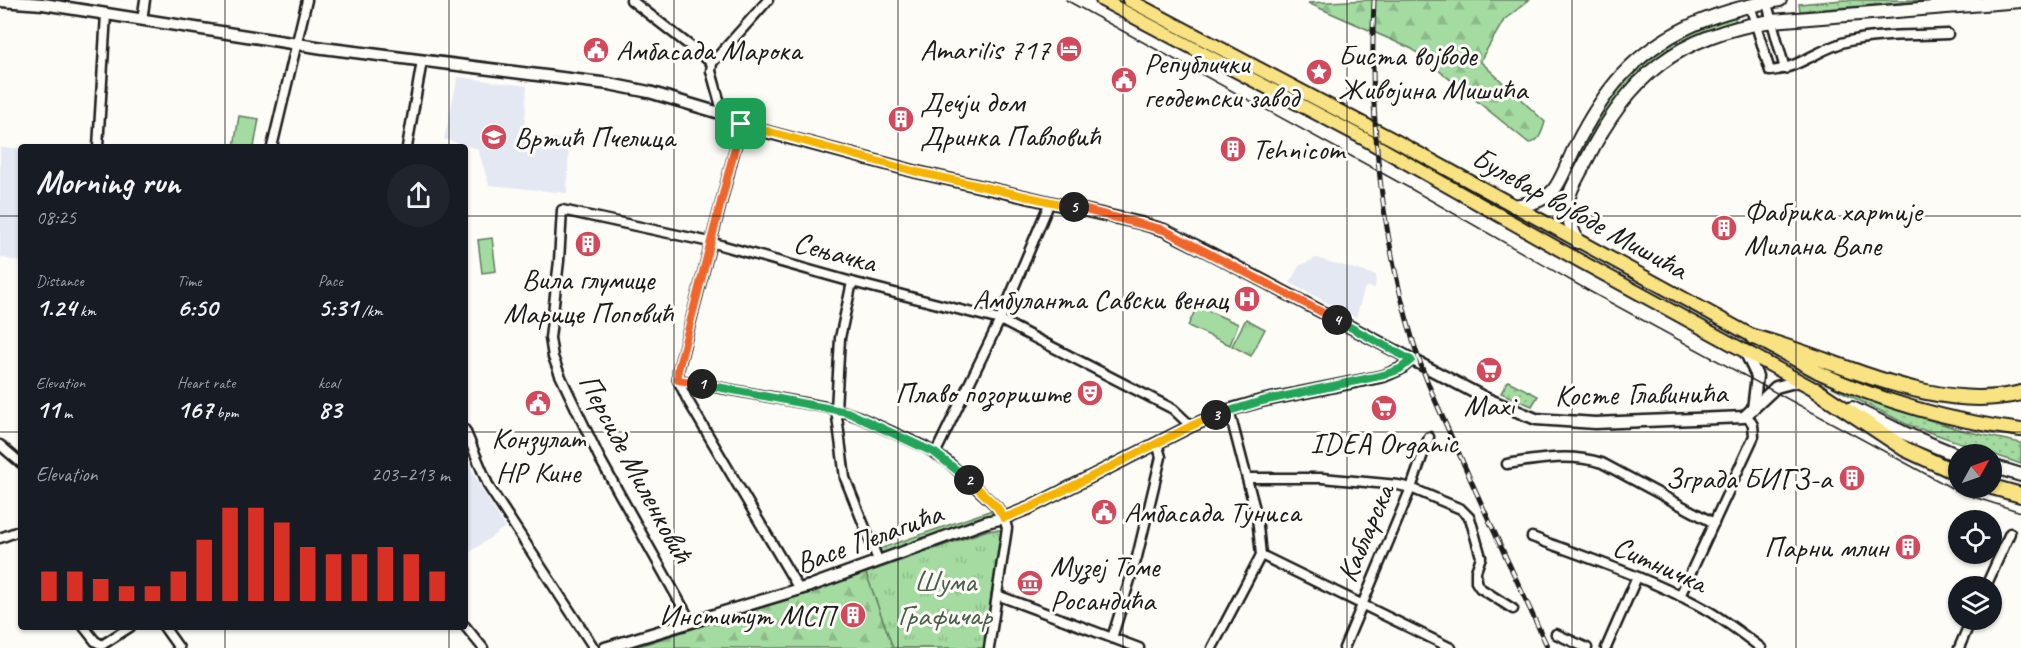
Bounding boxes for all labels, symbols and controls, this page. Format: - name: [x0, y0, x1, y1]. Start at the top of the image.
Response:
- place label: Amarilis 717: [920, 30, 1051, 68]
- place label: Амбасада Марока: [616, 31, 804, 69]
- hotel icon: Amarilis 717: [1054, 34, 1084, 64]
- public building icon: Амбасада Марока: [581, 35, 611, 65]
- place label: Биста војводе Живојина Мишића: [1338, 36, 1529, 108]
- place label: Републички геодетски завод: [1144, 44, 1301, 116]
- place icon: Биста војводе Живојина Мишића: [1304, 57, 1334, 87]
- public building icon: Републички геодетски завод: [1109, 65, 1139, 95]
- place label: Дечји дом Дринка Павловић: [920, 83, 1102, 155]
- pin: [715, 98, 766, 149]
- building icon: Дечји дом Дринка Павловић: [886, 104, 916, 134]
- icon: arrive: [724, 107, 757, 140]
- place label: Вртић Пчелица: [514, 118, 677, 156]
- school or university icon: Вртић Пчелица: [479, 122, 509, 152]
- place label: Tehnicom: [1252, 130, 1347, 168]
- building icon: Tehnicom: [1218, 134, 1248, 164]
- street label: Булевар војводе Мишића: [1466, 138, 1696, 289]
- text: Morning run: [36, 161, 180, 203]
- button: share: [387, 164, 450, 227]
- pin: 5: [1059, 192, 1089, 222]
- place label: Фабрика хартије Милана Вапе: [1744, 192, 1924, 264]
- text: 5: [1071, 197, 1077, 217]
- text: 08:25: [36, 205, 76, 230]
- building icon: Фабрика хартије Милана Вапе: [1709, 213, 1739, 243]
- street label: Сењачка: [790, 223, 882, 282]
- building icon: Вила глумице Марице Поповић: [573, 229, 603, 259]
- place label: Вила глумице Марице Поповић: [503, 260, 675, 332]
- text: Distance: [36, 271, 84, 291]
- text: Time: [177, 271, 201, 291]
- text: Pace: [318, 271, 343, 291]
- place label: Амбуланта Савски венац: [973, 280, 1230, 318]
- hospital icon: Амбуланта Савски венац: [1232, 284, 1262, 314]
- text: 1.24: [36, 291, 76, 324]
- text: 6:50: [177, 291, 217, 324]
- text: 5:31: [318, 291, 358, 324]
- text: km: [76, 301, 96, 321]
- text: /km: [358, 301, 383, 321]
- pin: 4: [1322, 305, 1352, 335]
- text: 4: [1333, 310, 1341, 330]
- supermarket icon: Maxi: [1474, 355, 1504, 385]
- street label: Персиде Миленковић: [570, 367, 703, 571]
- pin: 1: [687, 369, 717, 399]
- text: Elevation: [36, 373, 85, 393]
- text: Heart rate: [177, 373, 235, 393]
- text: kcal: [318, 373, 339, 393]
- street label: Косте Главинића: [1555, 373, 1729, 414]
- text: 1: [698, 374, 706, 394]
- place label: Плаво позориште: [895, 374, 1072, 412]
- theatre icon: Плаво позориште: [1075, 378, 1105, 408]
- place label: Maxi: [1464, 386, 1518, 424]
- public building icon: Конзулат НР Кине: [523, 388, 553, 418]
- text: 11: [36, 393, 59, 426]
- text: 167: [177, 393, 213, 426]
- text: 83: [318, 393, 341, 426]
- supermarket icon: IDEA Organic: [1369, 393, 1399, 423]
- pin: 3: [1201, 400, 1231, 430]
- text: m: [59, 403, 72, 423]
- text: bpm: [213, 403, 238, 423]
- text: 3: [1212, 405, 1220, 425]
- place label: Конзулат НР Кине: [491, 419, 587, 491]
- place label: IDEA Organic: [1310, 424, 1459, 462]
- north arrow: [1948, 444, 2002, 498]
- map controls: [1948, 444, 2002, 630]
- place label: Зграда БИГЗ-а: [1665, 459, 1834, 497]
- text: Elevation: [36, 462, 98, 487]
- text: 203–213 m: [371, 462, 450, 487]
- building icon: Зграда БИГЗ-а: [1837, 463, 1867, 493]
- pin: 2: [954, 465, 984, 495]
- text: 2: [965, 470, 973, 490]
- street label: Кабларска: [1328, 476, 1404, 587]
- street label: Васе Пелагића: [791, 493, 949, 582]
- place label: Амбасада Туниса: [1124, 493, 1303, 531]
- public building icon: Амбасада Туниса: [1089, 497, 1119, 527]
- button: locate: [1948, 510, 2002, 564]
- street label: Ситничка: [1607, 527, 1715, 602]
- place label: Парни млин: [1764, 528, 1890, 566]
- building icon: Парни млин: [1893, 532, 1923, 562]
- place label: Музеј Томе Росандића: [1050, 547, 1162, 619]
- park label: Шума Графичар: [898, 562, 994, 634]
- museum icon: Музеј Томе Росандића: [1015, 568, 1045, 598]
- button: layers: [1948, 576, 2002, 630]
- place label: Институт МСП: [659, 596, 839, 634]
- building icon: Институт МСП: [838, 600, 868, 630]

